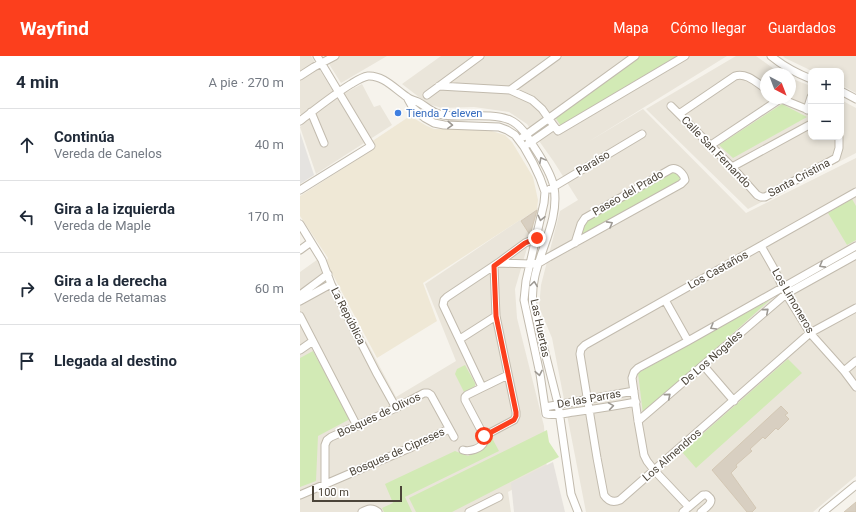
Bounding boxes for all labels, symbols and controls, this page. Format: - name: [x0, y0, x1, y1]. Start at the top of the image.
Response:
- text: Wayfind: [20, 17, 89, 40]
- text: Mapa: [613, 20, 649, 36]
- text: Cómo llegar: [671, 20, 746, 36]
- text: Guardados: [768, 20, 836, 36]
- north arrow: [760, 68, 796, 104]
- map controls: [808, 68, 844, 140]
- button: +: [808, 68, 844, 104]
- text: 4 min: [16, 72, 59, 92]
- text: A pie · 270 m: [209, 75, 284, 90]
- button: −: [808, 104, 844, 140]
- place label: Tienda 7 eleven: [406, 107, 482, 120]
- marker: Tienda 7 eleven: [393, 108, 403, 118]
- street label: Calle San Fernando: [678, 113, 754, 191]
- one-way arrow: [447, 120, 453, 129]
- text: Continúa: [54, 128, 115, 146]
- icon: ahead: [16, 134, 38, 156]
- text: 40 m: [255, 137, 284, 152]
- text: Vereda de Canelos: [54, 146, 162, 161]
- street label: Paraíso: [574, 148, 612, 178]
- street label: Santa Cristina: [766, 156, 832, 200]
- one-way arrow: [540, 157, 547, 164]
- street label: Paseo del Prado: [590, 167, 666, 219]
- text: Gira a la izquierda: [54, 200, 175, 218]
- icon: left: [16, 206, 38, 228]
- text: 170 m: [247, 209, 284, 224]
- one-way arrow: [538, 215, 546, 221]
- text: Vereda de Maple: [54, 218, 151, 233]
- one-way arrow: [605, 221, 613, 228]
- route end: [528, 229, 546, 247]
- street label: Los Castaños: [686, 248, 751, 292]
- one-way arrow: [819, 261, 826, 268]
- street label: Los Limoneros: [769, 266, 817, 336]
- text: Gira a la derecha: [54, 272, 167, 290]
- icon: right: [16, 278, 38, 300]
- text: 60 m: [255, 281, 284, 296]
- one-way arrow: [529, 281, 538, 287]
- street label: La República: [328, 285, 368, 347]
- text: Vereda de Retamas: [54, 290, 167, 305]
- street label: Las Huertas: [527, 298, 553, 359]
- one-way arrow: [762, 309, 769, 316]
- one-way arrow: [710, 323, 717, 330]
- street label: De Los Nogales: [679, 328, 746, 388]
- icon: arrive: [16, 350, 38, 372]
- text: Llegada al destino: [54, 352, 177, 370]
- one-way arrow: [535, 369, 543, 376]
- street label: De las Parras: [556, 387, 622, 411]
- street label: Bosques de Olivos: [335, 390, 423, 440]
- one-way arrow: [663, 393, 670, 400]
- one-way arrow: [608, 402, 614, 411]
- street label: Bosques de Cipreses: [347, 425, 447, 479]
- street label: Los Almendros: [640, 426, 704, 484]
- route start: [475, 427, 493, 445]
- scale bar: [312, 484, 402, 503]
- text: 100 m: [318, 486, 349, 499]

